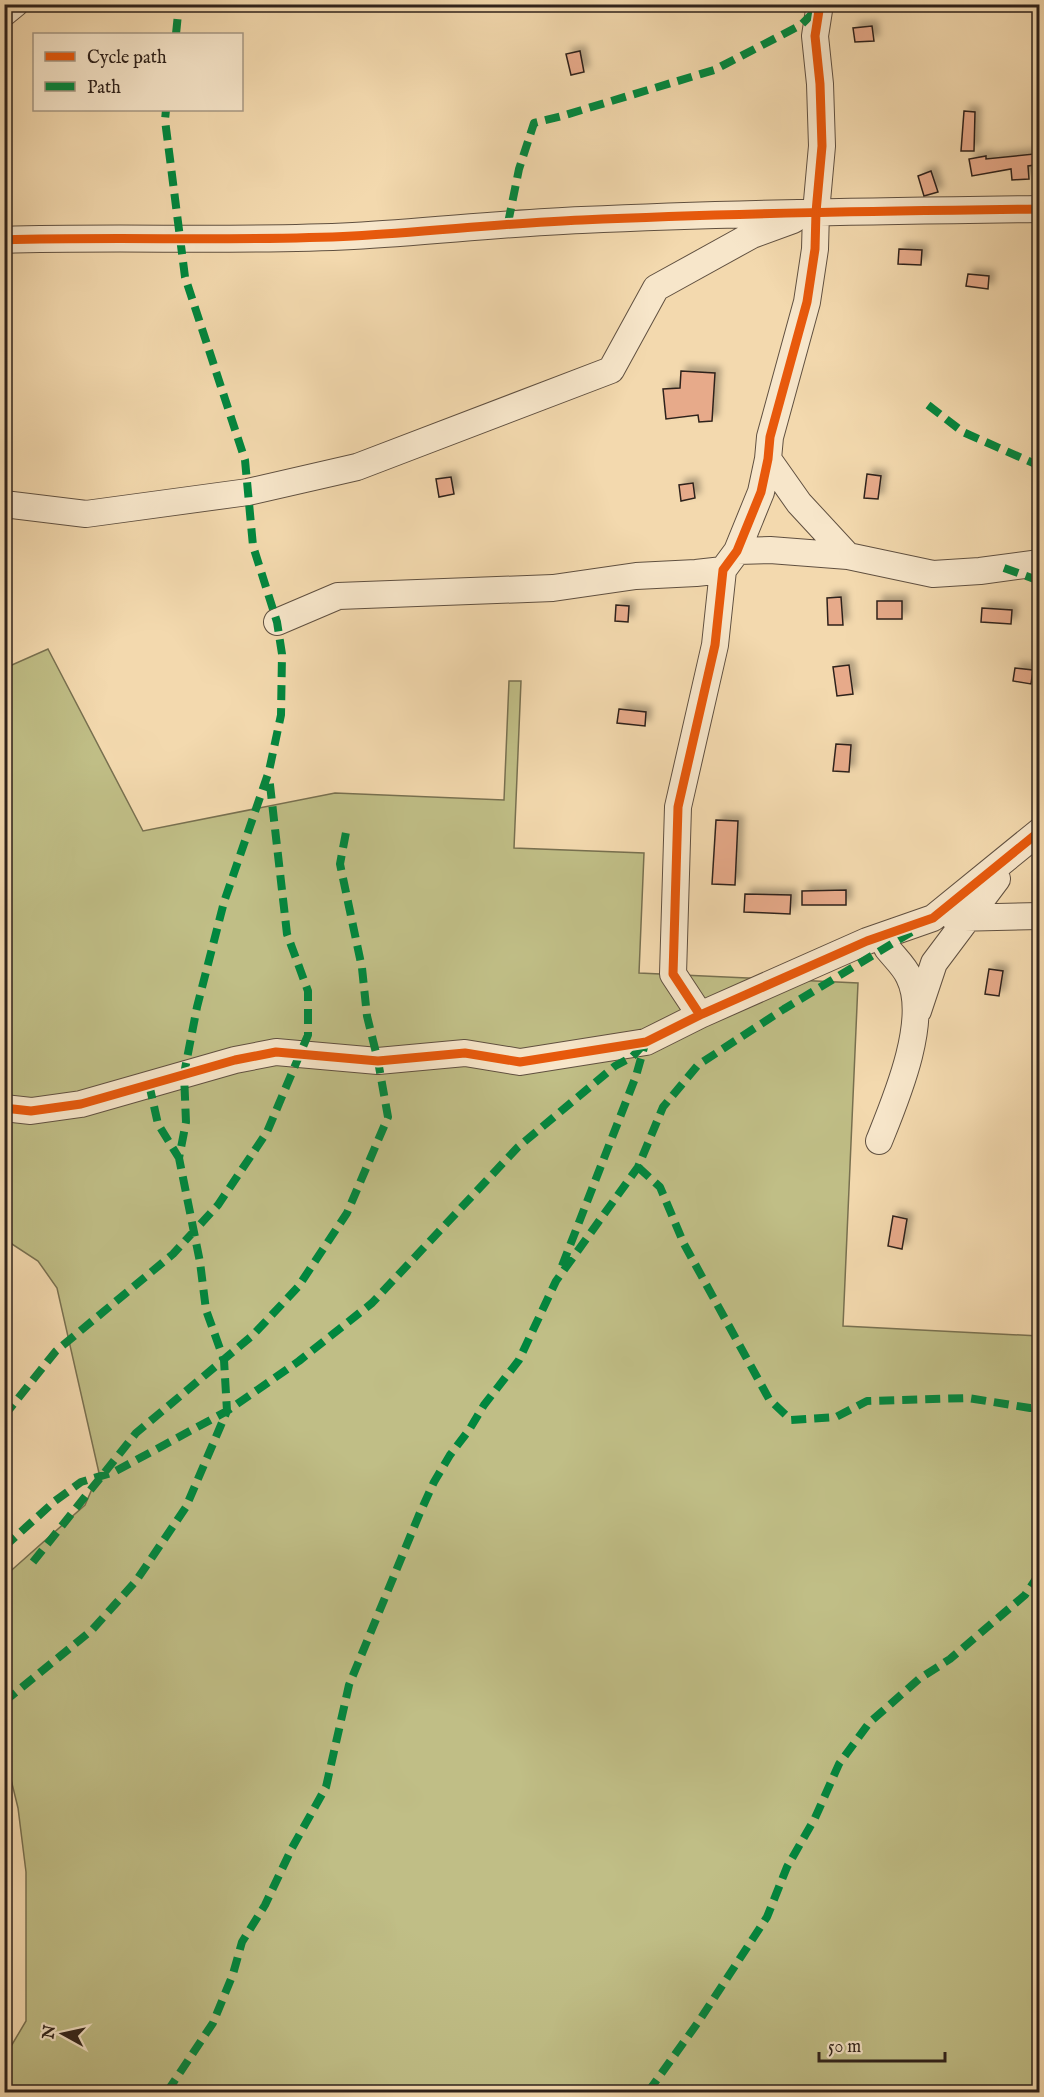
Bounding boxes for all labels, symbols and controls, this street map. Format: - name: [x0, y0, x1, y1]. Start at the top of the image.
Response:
- legend: [33, 33, 243, 111]
- text: Cycle path: [87, 47, 167, 70]
- text: Path: [87, 77, 121, 100]
- north arrow: [33, 2004, 93, 2064]
- text: N: [39, 2024, 61, 2041]
- scale bar: [819, 2025, 945, 2063]
- text: 50 m: [828, 2036, 861, 2059]

